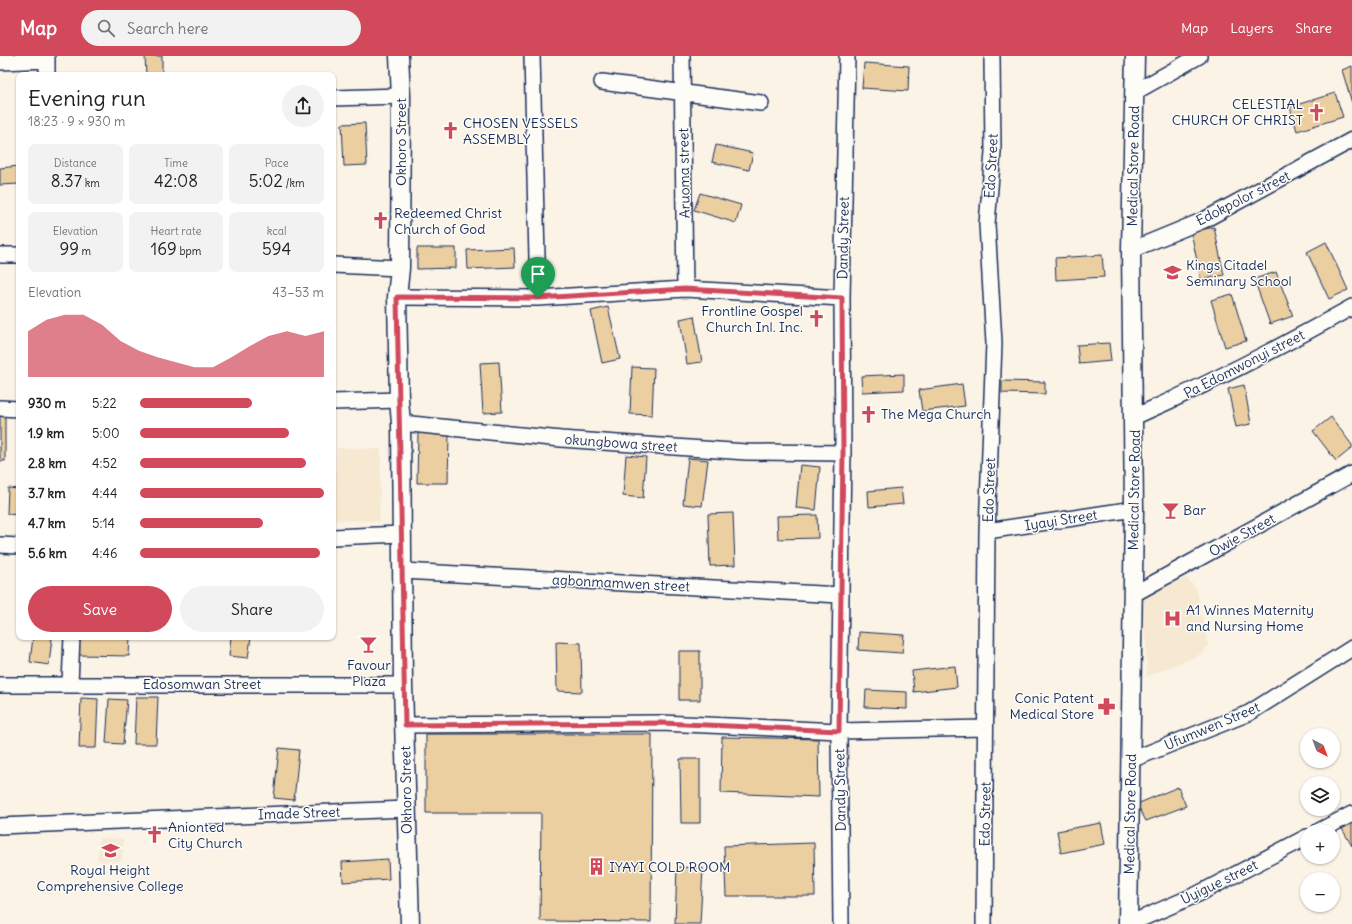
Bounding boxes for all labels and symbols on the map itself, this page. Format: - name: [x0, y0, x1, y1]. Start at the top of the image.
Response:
- place label: CELESTIAL CHURCH OF CHRIST: [1172, 95, 1303, 129]
- street label: Okhoro Street: [392, 98, 410, 186]
- church icon: CELESTIAL CHURCH OF CHRIST: [1306, 102, 1326, 122]
- street label: Medical Store Road: [1123, 105, 1143, 227]
- place label: CHOSEN VESSELS ASSEMBLY: [463, 114, 578, 148]
- church icon: CHOSEN VESSELS ASSEMBLY: [440, 121, 460, 141]
- street label: Aruoma street: [674, 127, 694, 218]
- street label: Edo Street: [980, 133, 1002, 199]
- street label: Edokpolor street: [1193, 166, 1293, 229]
- street label: Dandy Street: [833, 196, 853, 280]
- place label: Redeemed Christ Church of God: [394, 204, 502, 238]
- church icon: Redeemed Christ Church of God: [371, 211, 391, 231]
- place label: Kings Citadel Seminary School: [1186, 256, 1292, 290]
- pin: [521, 257, 555, 298]
- school or university icon: Kings Citadel Seminary School: [1163, 263, 1183, 283]
- place label: Frontline Gospel Church Inl. Inc.: [701, 302, 803, 336]
- church icon: Frontline Gospel Church Inl. Inc.: [806, 309, 826, 329]
- street label: Pa Edomwonyi street: [1181, 326, 1308, 402]
- church icon: The Mega Church: [858, 404, 878, 424]
- place label: The Mega Church: [881, 405, 991, 423]
- street label: Medical Store Road: [1124, 429, 1144, 551]
- street label: okungbowa street: [564, 430, 678, 456]
- street label: Edo Street: [979, 457, 999, 523]
- bar icon: Bar: [1160, 500, 1180, 520]
- place label: Bar: [1183, 501, 1206, 519]
- street label: Iyayi Street: [1023, 505, 1099, 535]
- street label: Owie Street: [1206, 509, 1279, 561]
- street label: agbonmamwen street: [552, 570, 691, 596]
- place label: A1 Winnes Maternity and Nursing Home: [1186, 601, 1314, 635]
- hospital icon: A1 Winnes Maternity and Nursing Home: [1163, 608, 1183, 628]
- bar icon: Favour Plaza: [359, 635, 379, 655]
- place label: Favour Plaza: [347, 656, 391, 690]
- street label: Edosomwan Street: [143, 675, 261, 693]
- place label: Conic Patent Medical Store: [1009, 689, 1094, 723]
- pharmacy icon: Conic Patent Medical Store: [1097, 696, 1117, 716]
- street label: Ufumwen Street: [1162, 698, 1263, 754]
- north arrow: [1300, 728, 1340, 768]
- street label: Okhoro Street: [396, 746, 416, 834]
- street label: Dandy Street: [830, 748, 850, 832]
- street label: Medical Store Road: [1120, 753, 1140, 875]
- street label: Edo Street: [975, 781, 995, 847]
- street label: Imade Street: [257, 803, 341, 823]
- place label: Anionted City Church: [168, 818, 243, 852]
- church icon: Anionted City Church: [145, 825, 165, 845]
- school or university icon: Royal Height Comprehensive College: [100, 840, 120, 860]
- street label: Uyigue street: [1178, 855, 1261, 908]
- building icon: IYAYI COLD ROOM: [586, 857, 606, 877]
- place label: IYAYI COLD ROOM: [609, 858, 730, 876]
- place label: Royal Height Comprehensive College: [36, 861, 184, 895]

